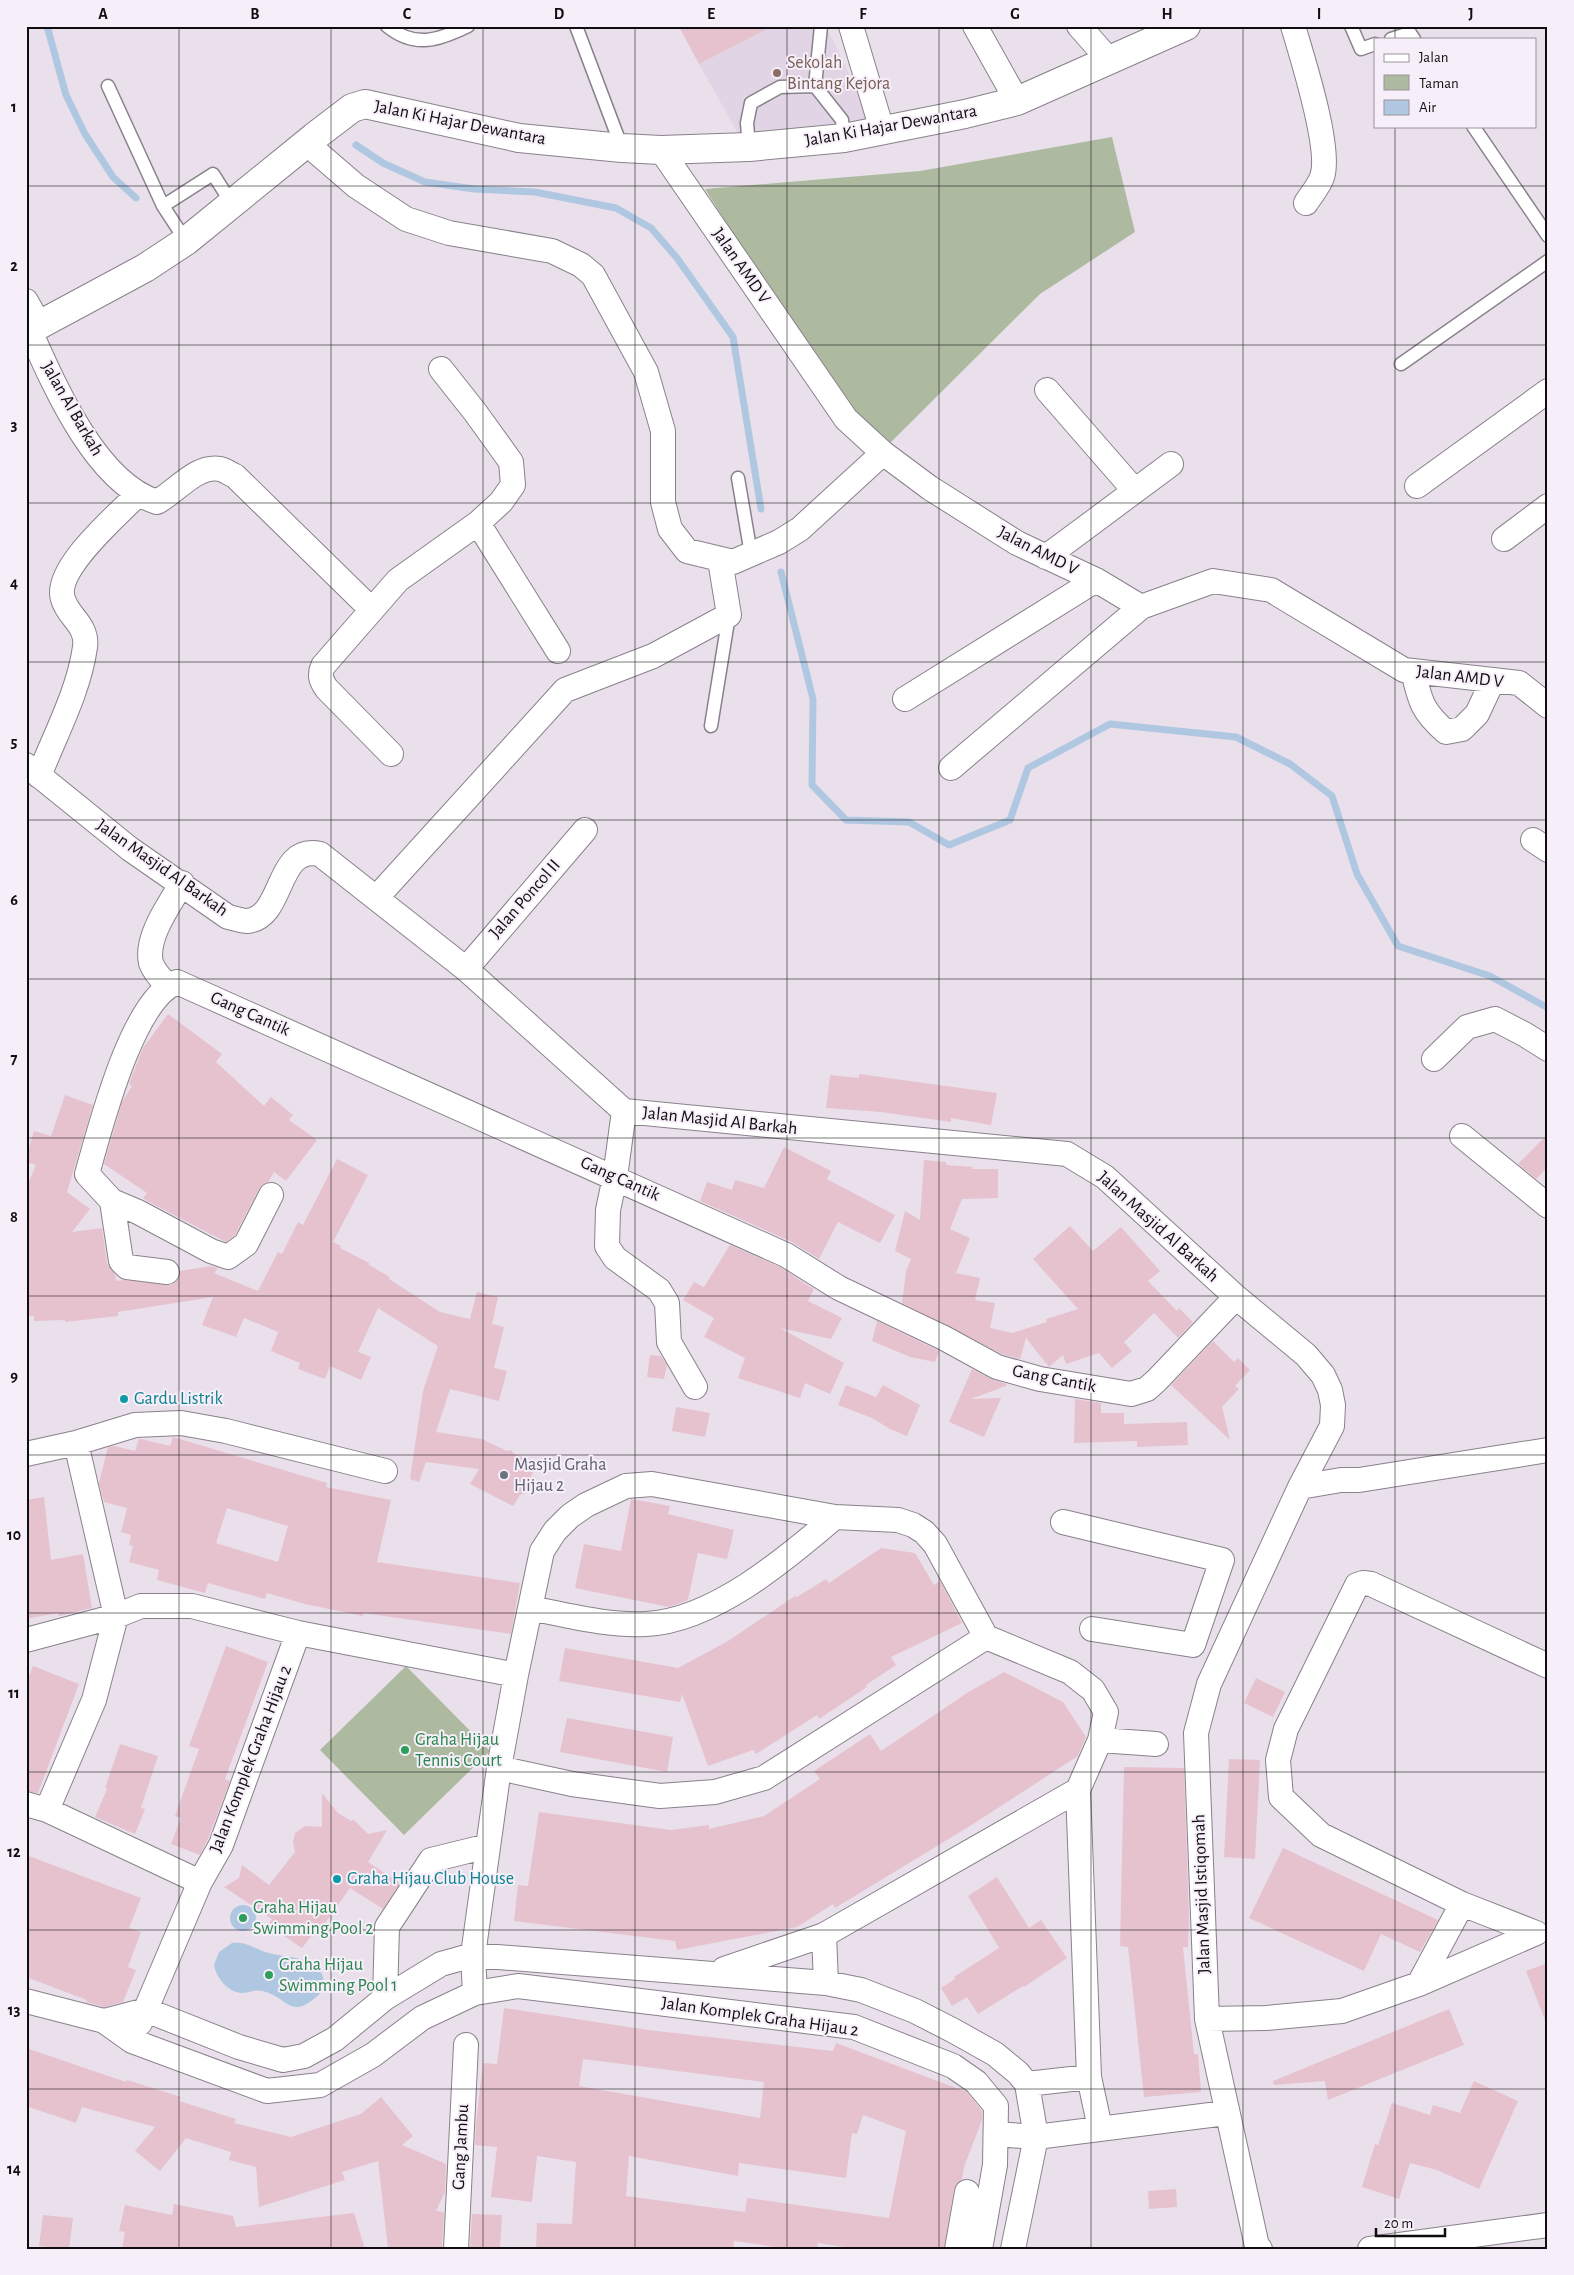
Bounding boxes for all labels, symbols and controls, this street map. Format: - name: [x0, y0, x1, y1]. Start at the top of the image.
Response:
- text: A: [98, 6, 108, 22]
- text: B: [250, 6, 260, 22]
- text: C: [403, 6, 412, 22]
- text: D: [554, 6, 565, 22]
- text: E: [707, 6, 715, 22]
- text: F: [859, 6, 867, 22]
- text: G: [1010, 6, 1020, 22]
- text: H: [1161, 6, 1173, 22]
- text: I: [1317, 6, 1321, 22]
- text: J: [1468, 6, 1474, 22]
- legend: [1374, 38, 1536, 128]
- text: Jalan: [1419, 50, 1449, 65]
- place label: Sekolah Bintang Kejora: [787, 54, 890, 93]
- marker: Sekolah Bintang Kejora: [771, 67, 783, 79]
- text: Taman: [1419, 76, 1459, 91]
- street label: Jalan Ki Hajar Dewantara: [373, 98, 547, 148]
- text: 1: [11, 99, 17, 115]
- text: Air: [1419, 100, 1436, 115]
- street label: Jalan Ki Hajar Dewantara: [803, 102, 979, 150]
- street label: Jalan AMD V: [708, 225, 774, 308]
- text: 2: [10, 258, 18, 274]
- street label: Jalan Al Barkah: [38, 359, 106, 459]
- text: 3: [11, 417, 18, 433]
- street label: Jalan AMD V: [995, 523, 1082, 579]
- text: 4: [10, 575, 18, 591]
- street label: Jalan AMD V: [1415, 663, 1505, 691]
- text: 5: [11, 734, 18, 750]
- street label: Jalan Masjid Al Barkah: [93, 816, 231, 920]
- street label: Jalan Poncol II: [486, 856, 564, 942]
- text: 6: [10, 892, 18, 908]
- street label: Gang Cantik: [208, 989, 293, 1040]
- text: 7: [11, 1051, 18, 1067]
- street label: Jalan Masjid Al Barkah: [642, 1104, 798, 1138]
- street label: Gang Cantik: [578, 1154, 663, 1205]
- street label: Jalan Masjid Al Barkah: [1094, 1168, 1222, 1286]
- text: 8: [10, 1209, 18, 1225]
- street label: Gang Cantik: [1011, 1362, 1098, 1396]
- text: 9: [10, 1368, 18, 1384]
- place label: Gardu Listrik: [134, 1390, 223, 1408]
- marker: Gardu Listrik: [118, 1393, 130, 1405]
- place label: Masjid Graha Hijau 2: [514, 1456, 606, 1495]
- marker: Masjid Graha Hijau 2: [498, 1469, 510, 1481]
- text: 10: [7, 1527, 21, 1543]
- street label: Jalan Komplek Graha Hijau 2: [207, 1663, 295, 1855]
- text: 11: [8, 1685, 20, 1701]
- place label: Graha Hijau Tennis Court: [415, 1731, 502, 1770]
- marker: Graha Hijau Tennis Court: [399, 1744, 411, 1756]
- street label: Jalan Masjid Istiqomah: [1190, 1814, 1214, 1974]
- text: 12: [7, 1844, 21, 1860]
- place label: Graha Hijau Club House: [347, 1870, 514, 1888]
- marker: Graha Hijau Club House: [331, 1873, 343, 1885]
- place label: Graha Hijau Swimming Pool 2: [253, 1899, 374, 1938]
- marker: Graha Hijau Swimming Pool 2: [237, 1912, 249, 1924]
- place label: Graha Hijau Swimming Pool 1: [279, 1956, 398, 1995]
- marker: Graha Hijau Swimming Pool 1: [263, 1969, 275, 1981]
- street label: Jalan Komplek Graha Hijau 2: [660, 1994, 860, 2040]
- text: 13: [8, 2002, 20, 2018]
- street label: Gang Jambu: [450, 2104, 472, 2190]
- text: 14: [7, 2161, 21, 2177]
- scale bar: [1376, 2205, 1445, 2237]
- text: 20 m: [1384, 2216, 1413, 2231]

